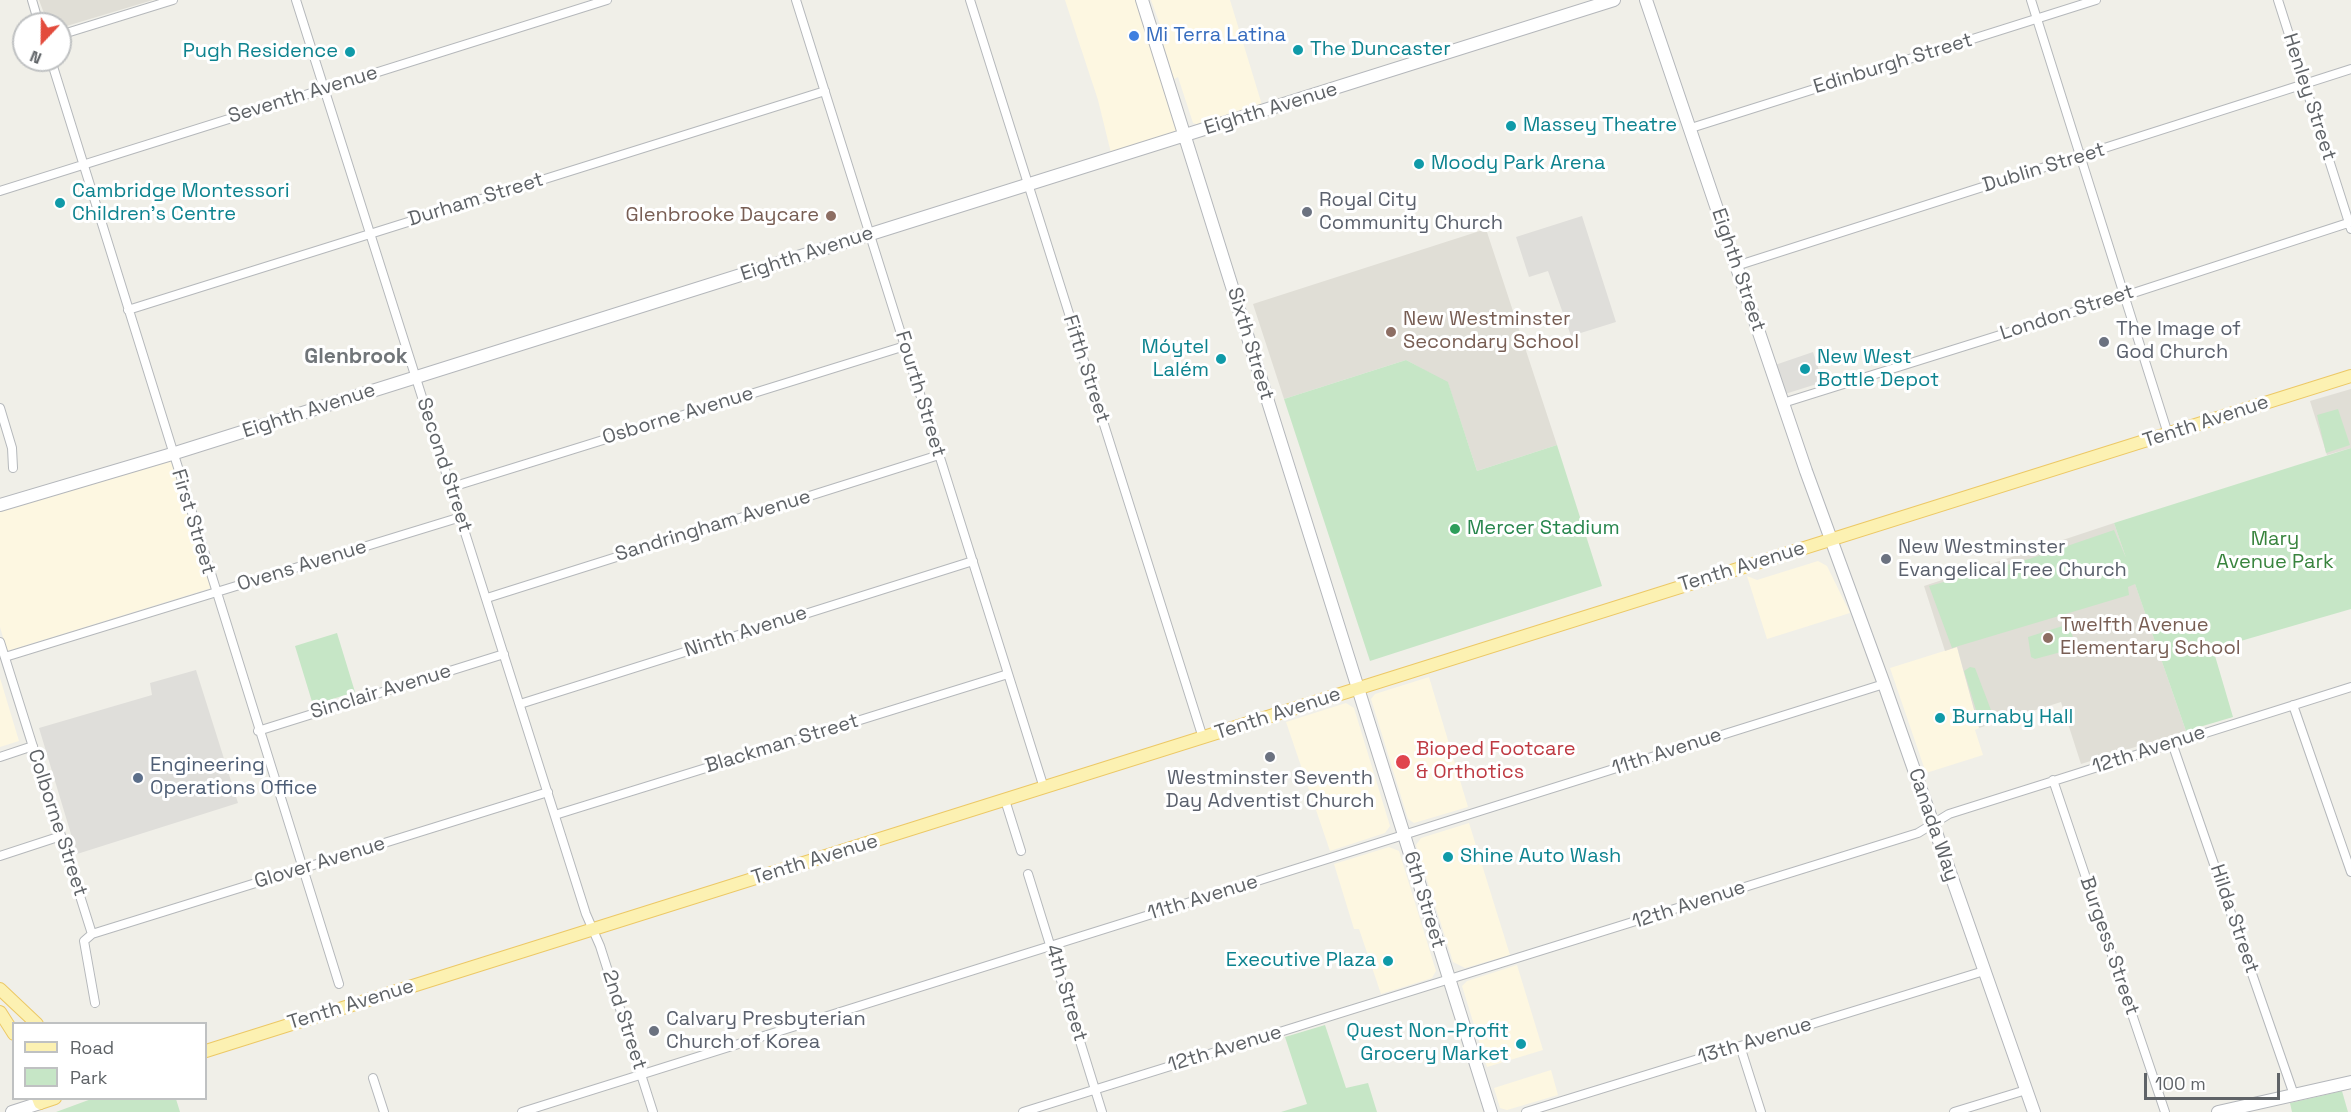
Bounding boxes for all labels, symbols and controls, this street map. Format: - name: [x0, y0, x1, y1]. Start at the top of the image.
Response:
- north arrow: [12, 12, 72, 72]
- place label: Mi Terra Latina: [1146, 24, 1286, 48]
- street label: Edinburgh Street: [1811, 28, 1975, 100]
- marker: Mi Terra Latina: [1127, 29, 1141, 43]
- street label: Henley Street: [2277, 30, 2341, 164]
- place label: The Duncaster: [1310, 38, 1451, 62]
- place label: Pugh Residence: [183, 40, 338, 64]
- marker: The Duncaster: [1291, 43, 1305, 57]
- marker: Pugh Residence: [343, 45, 357, 59]
- text: N: [27, 46, 45, 69]
- street label: Seventh Avenue: [225, 61, 381, 129]
- street label: Eighth Avenue: [1201, 77, 1341, 141]
- place label: Massey Theatre: [1523, 114, 1677, 138]
- marker: Massey Theatre: [1504, 119, 1518, 133]
- street label: Dublin Street: [1980, 138, 2108, 198]
- place label: Moody Park Arena: [1431, 152, 1605, 176]
- marker: Moody Park Arena: [1412, 157, 1426, 171]
- street label: Durham Street: [405, 168, 547, 232]
- place label: Cambridge Montessori Children’s Centre: [72, 180, 290, 227]
- place label: Royal City Community Church: [1319, 189, 1503, 236]
- marker: Cambridge Montessori Children’s Centre: [53, 196, 67, 210]
- place label: Glenbrooke Daycare: [626, 204, 819, 228]
- marker: Royal City Community Church: [1300, 205, 1314, 219]
- street label: Eighth Street: [1706, 205, 1770, 335]
- marker: Glenbrooke Daycare: [824, 209, 838, 223]
- street label: Eighth Avenue: [738, 221, 876, 287]
- street label: London Street: [1997, 280, 2137, 346]
- street label: Sixth Street: [1221, 285, 1279, 403]
- place label: New Westminster Secondary School: [1403, 308, 1579, 355]
- street label: Fifth Street: [1057, 312, 1115, 426]
- place label: The Image of God Church: [2116, 318, 2241, 365]
- marker: New Westminster Secondary School: [1384, 325, 1398, 339]
- street label: Fourth Street: [889, 328, 951, 460]
- marker: The Image of God Church: [2097, 335, 2111, 349]
- place label: Móytel Lalém: [1142, 336, 1209, 383]
- district label: Glenbrook: [304, 344, 408, 370]
- place label: New West Bottle Depot: [1817, 346, 1939, 393]
- marker: Móytel Lalém: [1214, 352, 1228, 366]
- marker: New West Bottle Depot: [1798, 362, 1812, 376]
- street label: Eighth Avenue: [240, 378, 378, 444]
- street label: Osborne Avenue: [600, 382, 756, 450]
- street label: Tenth Avenue: [2140, 390, 2272, 454]
- street label: Second Street: [411, 395, 477, 535]
- street label: First Street: [166, 466, 220, 578]
- street label: Sandringham Avenue: [612, 485, 814, 567]
- place label: Mercer Stadium: [1467, 517, 1620, 541]
- marker: Mercer Stadium: [1448, 522, 1462, 536]
- park label: Mary Avenue Park: [2216, 528, 2334, 575]
- street label: Ovens Avenue: [234, 535, 370, 597]
- street label: Tenth Avenue: [1676, 536, 1808, 598]
- place label: New Westminster Evangelical Free Church: [1898, 536, 2127, 583]
- marker: New Westminster Evangelical Free Church: [1879, 552, 1893, 566]
- street label: Ninth Avenue: [682, 601, 810, 663]
- place label: Twelfth Avenue Elementary School: [2060, 614, 2241, 661]
- marker: Twelfth Avenue Elementary School: [2041, 631, 2055, 645]
- street label: Sinclair Avenue: [308, 659, 454, 725]
- street label: Tenth Avenue: [1212, 682, 1344, 746]
- place label: Burnaby Hall: [1952, 706, 2073, 730]
- street label: Blackman Street: [702, 709, 862, 779]
- marker: Burnaby Hall: [1933, 711, 1947, 725]
- street label: 12th Avenue: [2089, 720, 2209, 780]
- street label: 11th Avenue: [1609, 723, 1725, 781]
- place label: Bioped Footcare & Orthotics: [1416, 738, 1576, 785]
- street label: Colborne Street: [22, 746, 92, 900]
- marker: Westminster Seventh Day Adventist Church: [1263, 750, 1277, 764]
- marker: Bioped Footcare & Orthotics: [1394, 753, 1412, 771]
- place label: Engineering Operations Office: [150, 754, 317, 801]
- street label: Canada Way: [1902, 765, 1964, 885]
- place label: Westminster Seventh Day Adventist Church: [1166, 767, 1374, 814]
- marker: Engineering Operations Office: [131, 771, 145, 785]
- street label: Tenth Avenue: [749, 829, 881, 891]
- street label: Glover Avenue: [252, 832, 388, 894]
- place label: Shine Auto Wash: [1460, 845, 1621, 869]
- street label: 6th Street: [1398, 849, 1450, 951]
- marker: Shine Auto Wash: [1441, 850, 1455, 864]
- street label: Hilda Street: [2204, 861, 2264, 977]
- street label: 11th Avenue: [1145, 870, 1261, 926]
- street label: Burgess Street: [2074, 874, 2144, 1018]
- street label: 12th Avenue: [1629, 875, 1749, 935]
- street label: 4th Street: [1040, 942, 1092, 1044]
- place label: Executive Plaza: [1226, 949, 1376, 973]
- marker: Executive Plaza: [1381, 954, 1395, 968]
- street label: 2nd Street: [597, 967, 651, 1073]
- street label: Tenth Avenue: [285, 974, 417, 1036]
- place label: Calvary Presbyterian Church of Korea: [666, 1008, 866, 1055]
- street label: 13th Avenue: [1695, 1012, 1815, 1070]
- street label: 12th Avenue: [1165, 1020, 1285, 1078]
- place label: Quest Non-Profit Grocery Market: [1346, 1020, 1509, 1067]
- legend: [12, 1022, 207, 1100]
- marker: Calvary Presbyterian Church of Korea: [647, 1024, 661, 1038]
- text: Road: [70, 1036, 114, 1059]
- marker: Quest Non-Profit Grocery Market: [1514, 1037, 1528, 1051]
- scale bar: [2147, 1061, 2284, 1099]
- text: Park: [70, 1066, 107, 1089]
- text: 100 m: [2155, 1072, 2206, 1095]

